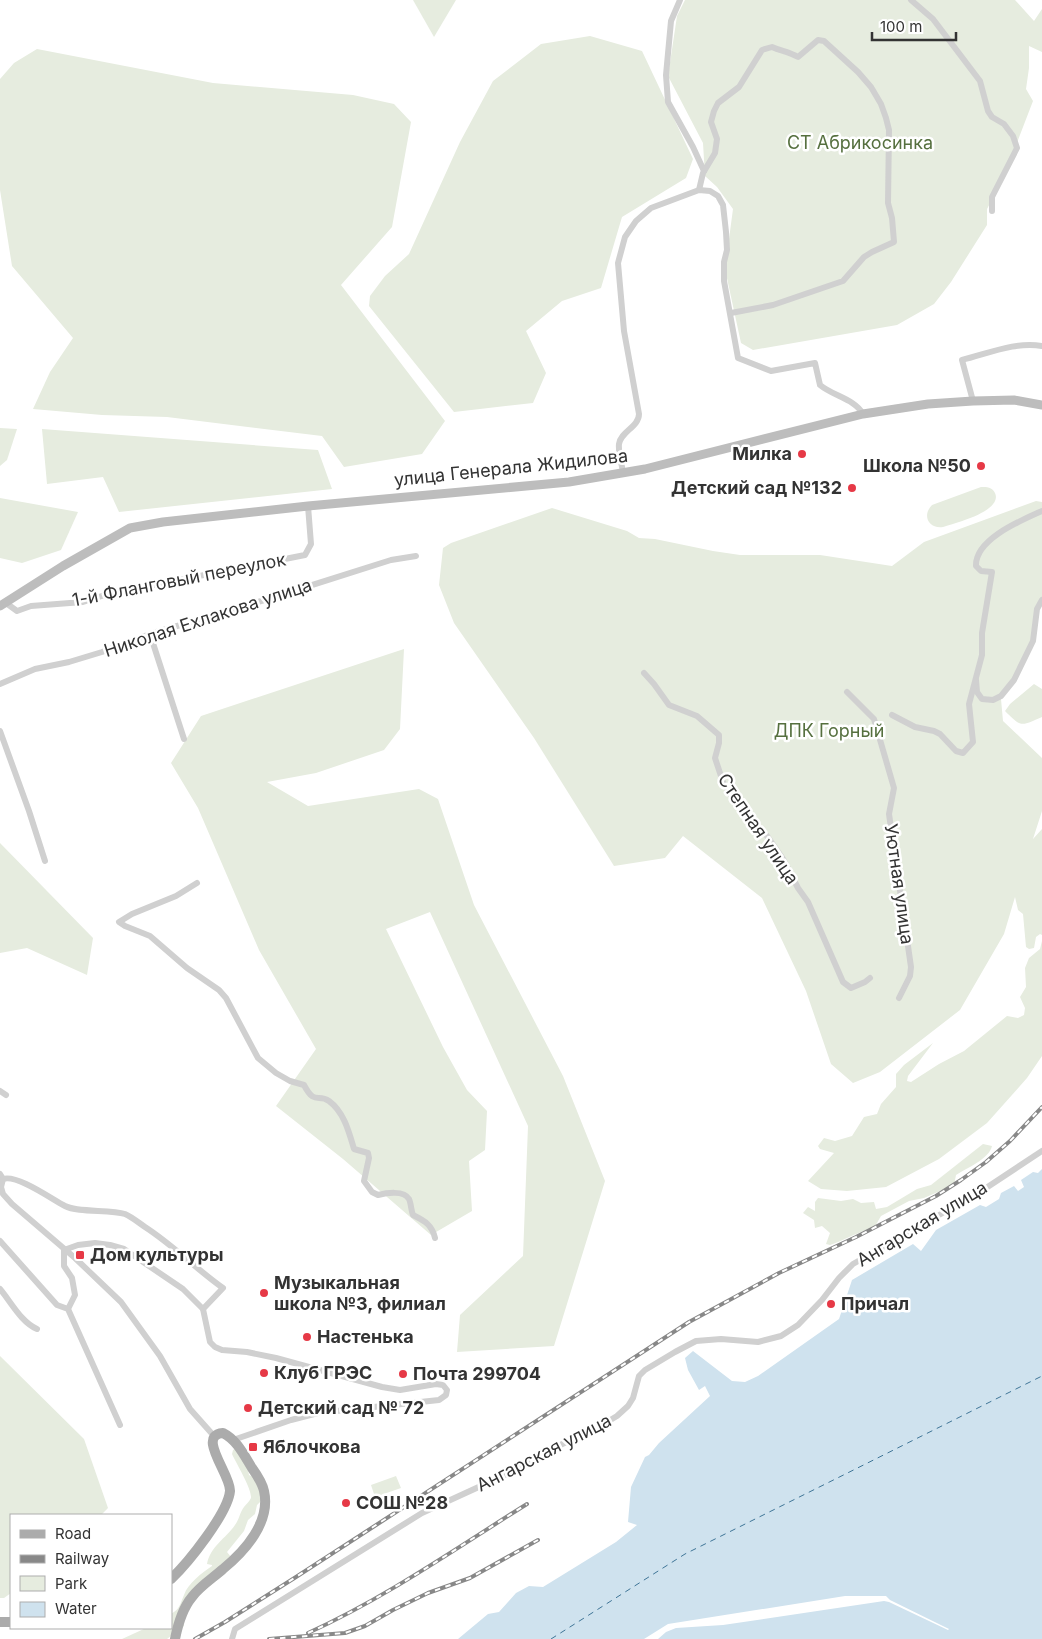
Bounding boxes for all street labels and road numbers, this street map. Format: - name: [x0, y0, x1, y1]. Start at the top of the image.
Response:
- street label: улица Генерала Жидилова: [393, 445, 629, 490]
- street label: 1-й Фланговый переулок: [70, 548, 288, 611]
- street label: Николая Ехлакова улица: [101, 574, 314, 661]
- street label: Степная улица: [714, 769, 803, 888]
- street label: Уютная улица: [881, 822, 918, 945]
- street label: Ангарская улица: [853, 1176, 991, 1271]
- street label: Ангарская улица: [473, 1410, 615, 1496]

